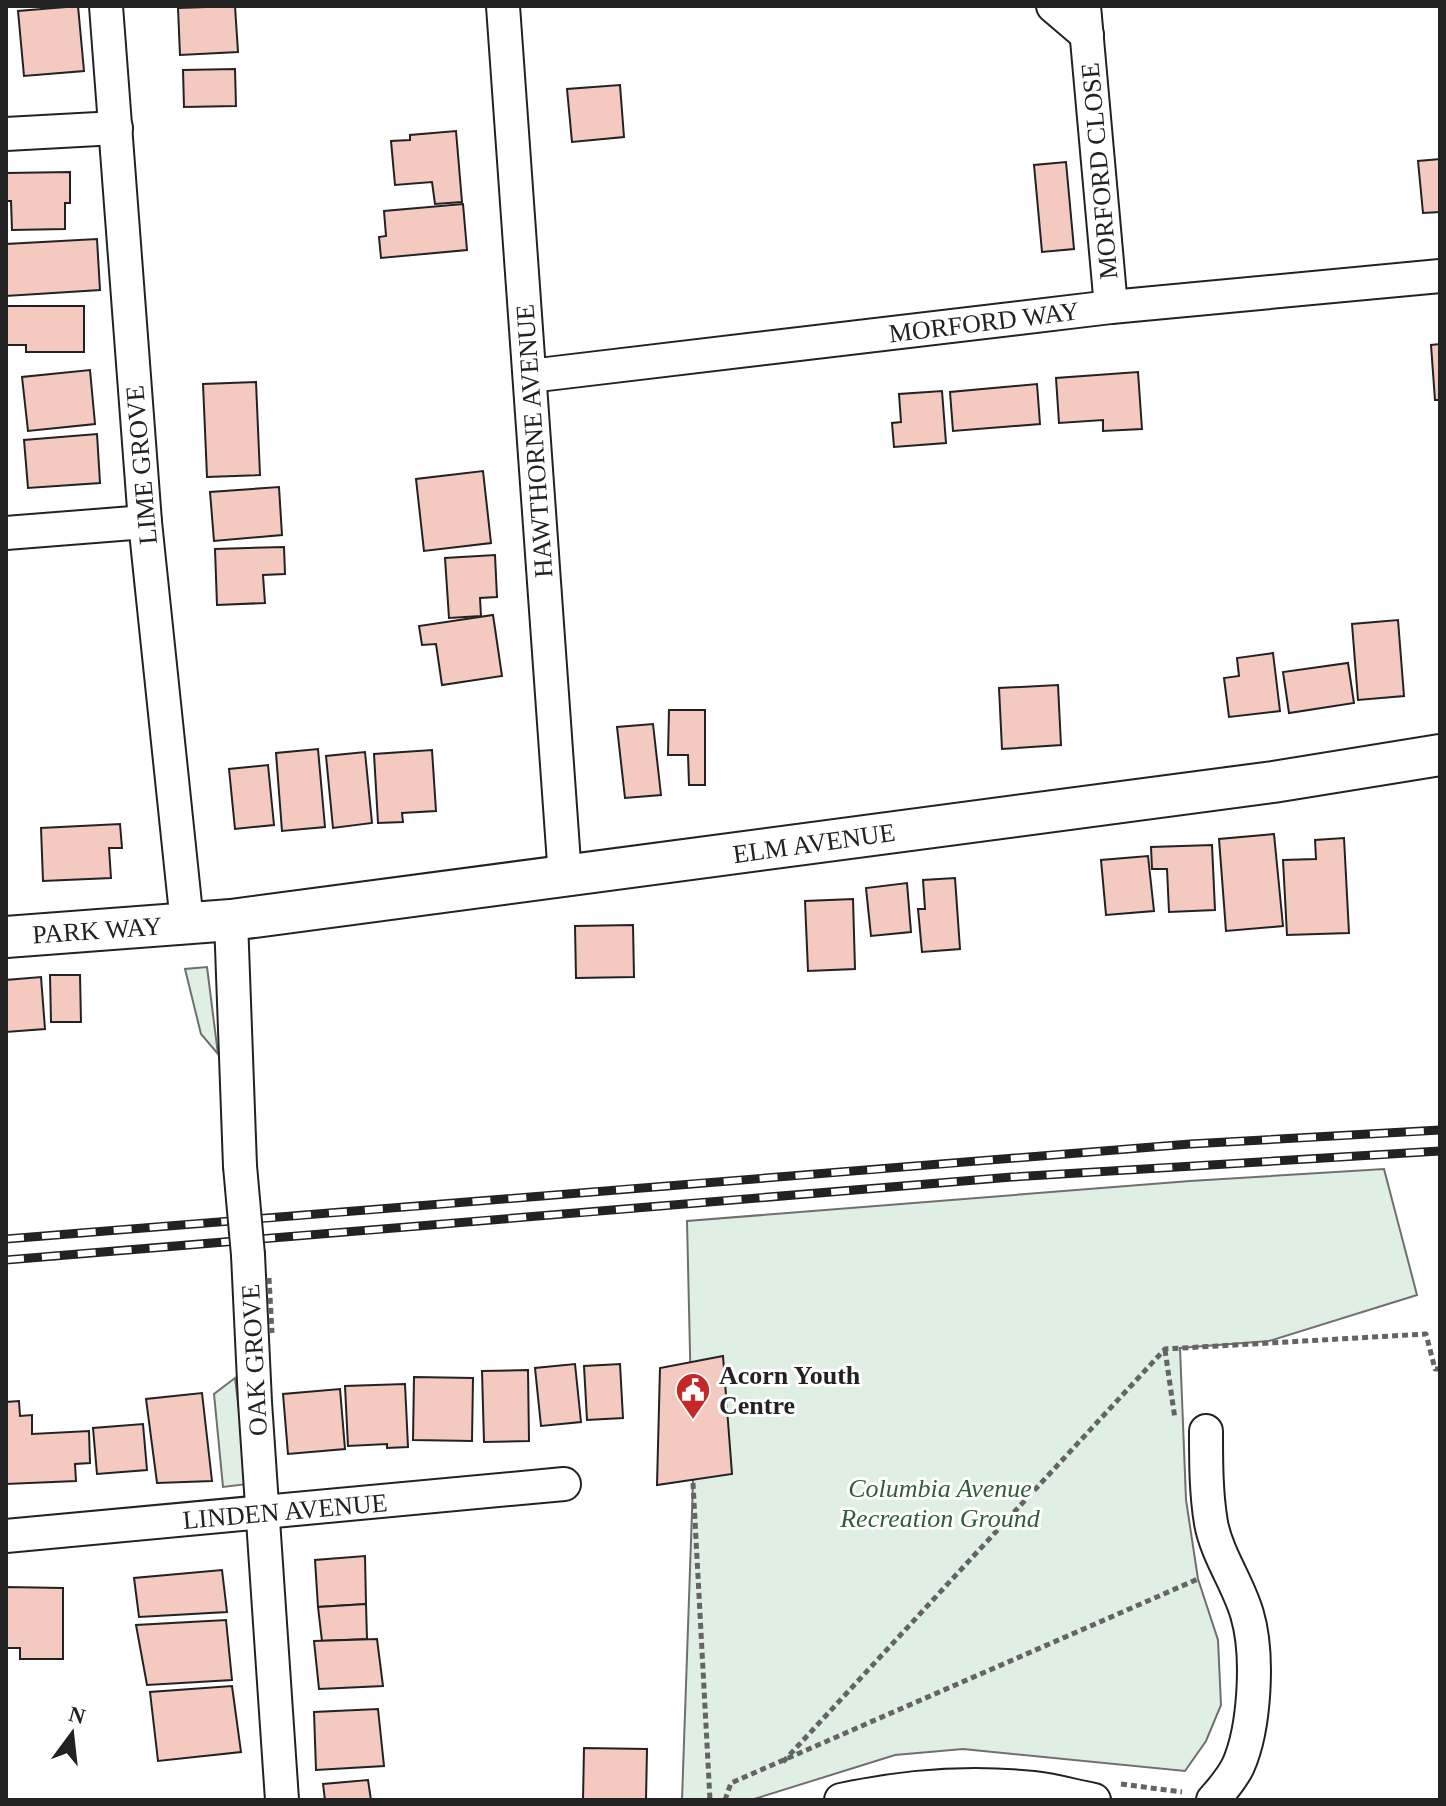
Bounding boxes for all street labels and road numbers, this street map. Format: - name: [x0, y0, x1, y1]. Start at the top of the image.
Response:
- street label: MORFORD CLOSE: [1076, 61, 1123, 281]
- street label: MORFORD WAY: [887, 296, 1081, 349]
- street label: HAWTHORNE AVENUE: [510, 303, 559, 579]
- street label: LIME GROVE: [120, 384, 163, 546]
- street label: ELM AVENUE: [731, 818, 897, 869]
- street label: PARK WAY: [31, 911, 163, 949]
- street label: OAK GROVE: [236, 1283, 273, 1437]
- street label: LINDEN AVENUE: [181, 1488, 389, 1535]

